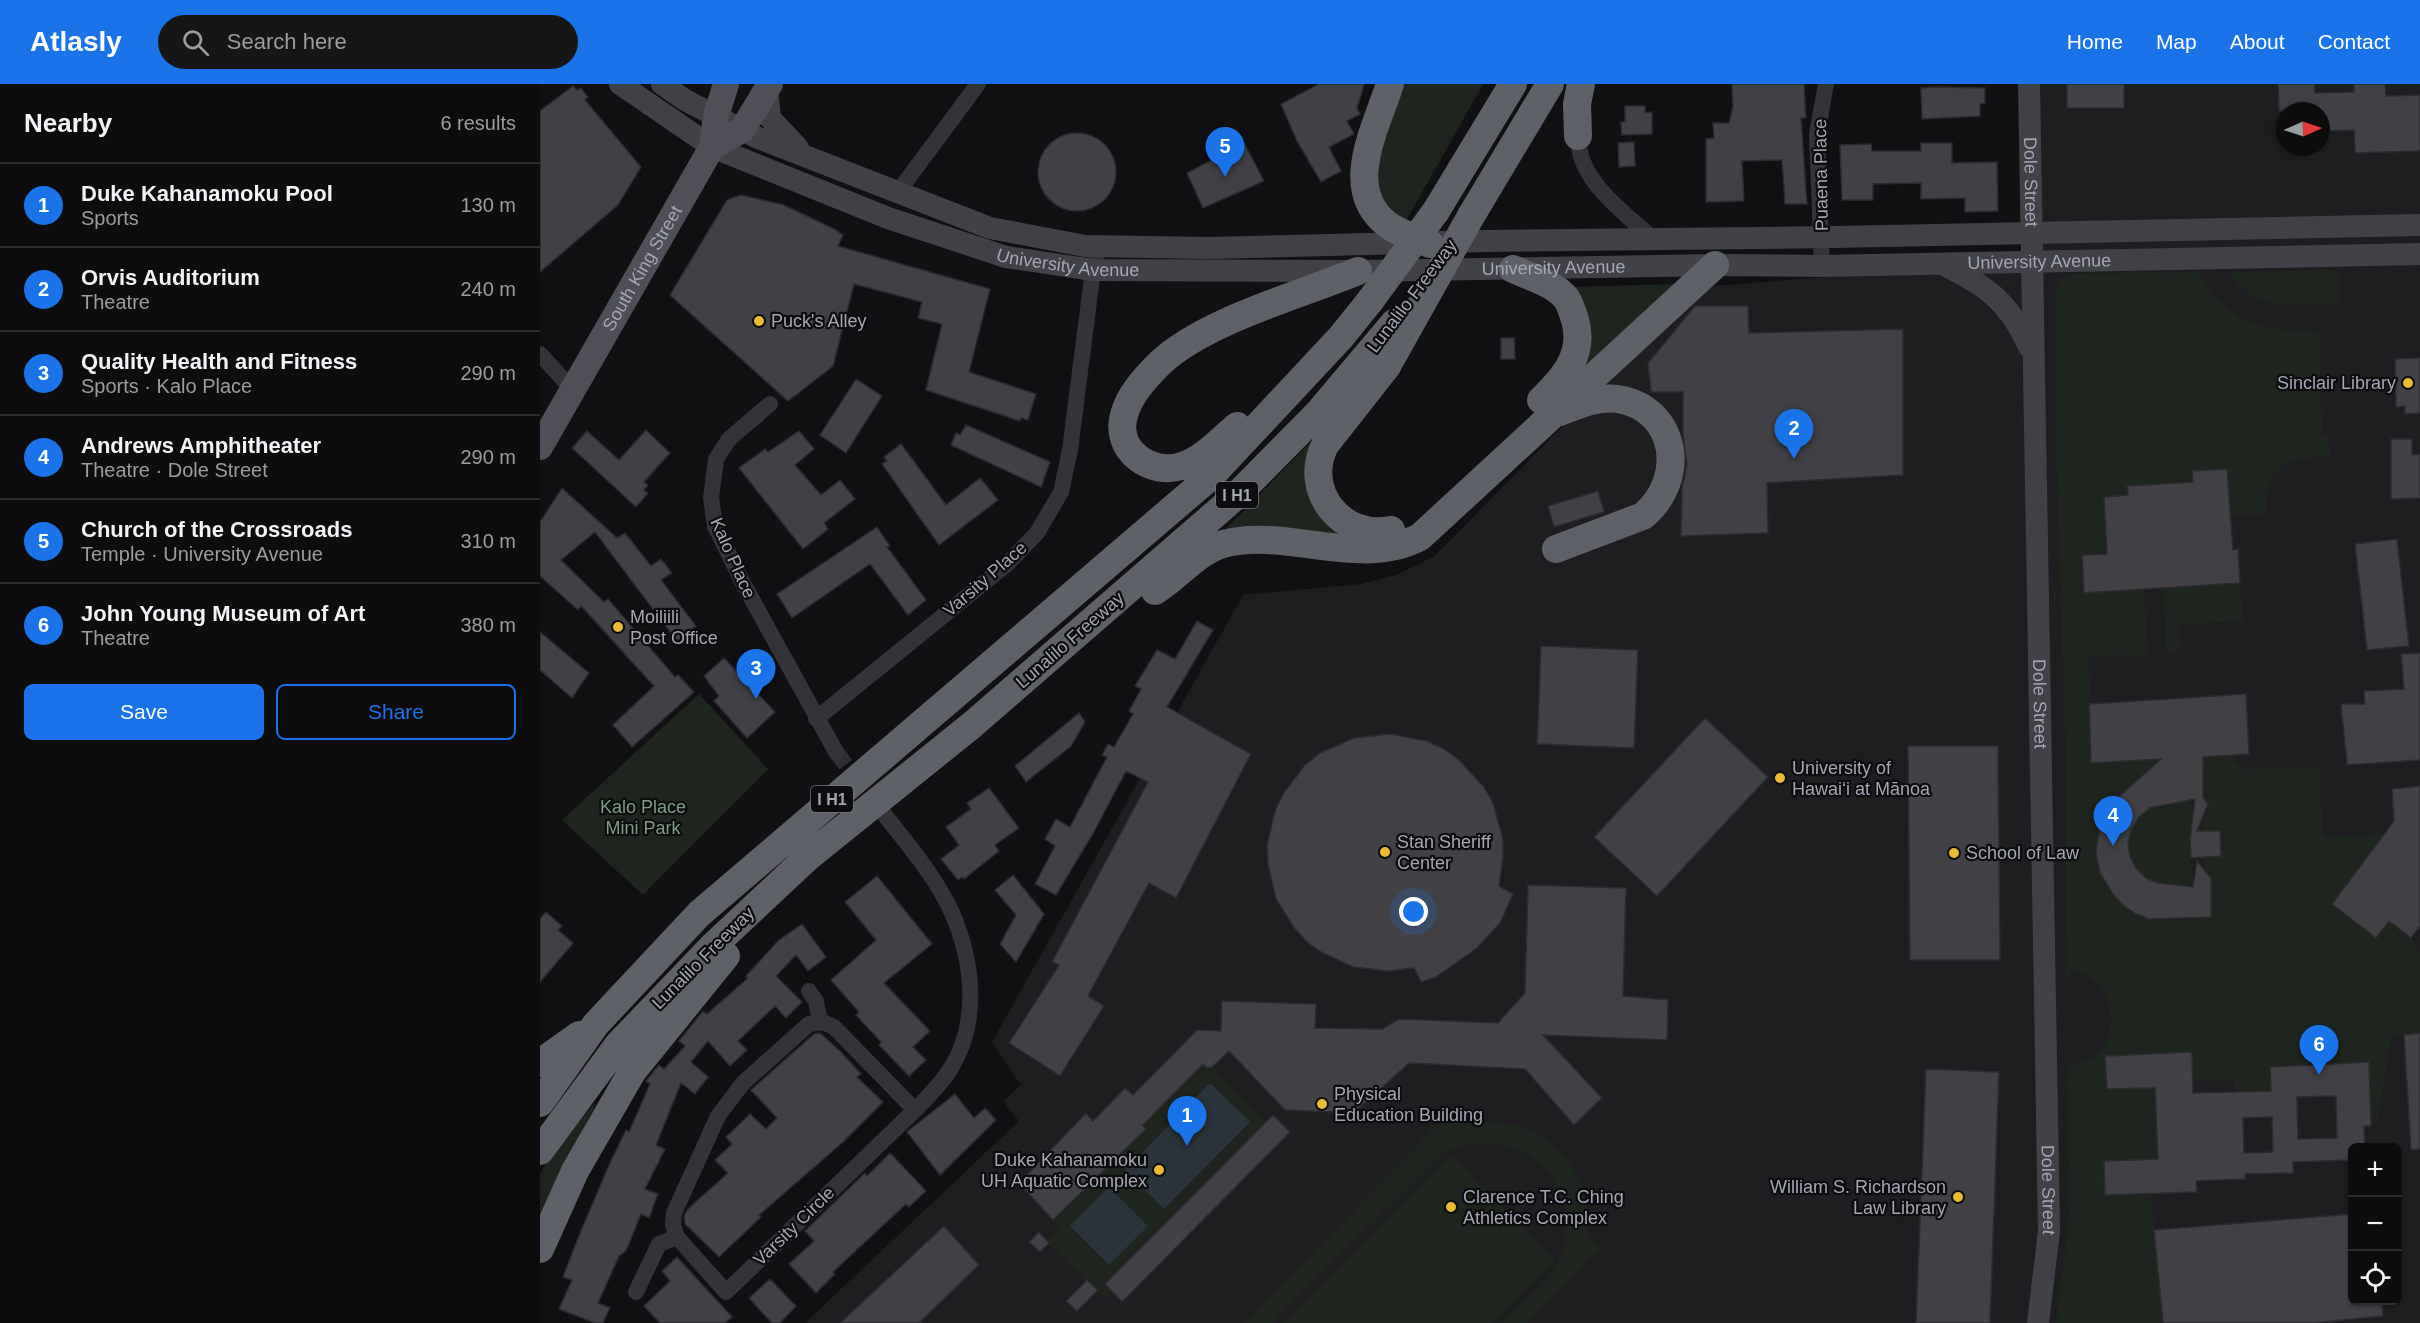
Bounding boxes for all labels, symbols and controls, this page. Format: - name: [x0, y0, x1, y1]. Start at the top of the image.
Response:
- search box: [158, 15, 578, 69]
- text: Atlasly: [30, 26, 122, 57]
- icon: search: [179, 26, 212, 59]
- text: Search here: [227, 29, 347, 54]
- text: Home: [2067, 30, 2123, 53]
- text: Map: [2156, 30, 2197, 53]
- text: About: [2230, 30, 2285, 53]
- text: Contact: [2318, 30, 2390, 53]
- north arrow: [2276, 102, 2330, 156]
- text: Nearby: [24, 108, 112, 138]
- text: 6 results: [440, 112, 516, 134]
- street label: Puaena Place: [1810, 119, 1832, 231]
- pin: 5: [1206, 128, 1244, 177]
- street label: Dole Street: [2020, 137, 2041, 227]
- text: Duke Kahanamoku Pool: [81, 181, 333, 206]
- text: 1: [38, 194, 49, 216]
- text: 130 m: [460, 194, 516, 216]
- street label: South King Street: [599, 202, 686, 335]
- text: Sports: [81, 207, 139, 229]
- street label: Lunalilo Freeway: [1363, 236, 1461, 356]
- street label: University Avenue: [994, 245, 1139, 280]
- street label: University Avenue: [1967, 250, 2111, 273]
- street label: University Avenue: [1481, 257, 1626, 279]
- text: Orvis Auditorium: [81, 265, 260, 290]
- text: 2: [38, 278, 49, 300]
- text: 240 m: [460, 278, 516, 300]
- text: Theatre: [81, 291, 150, 313]
- place label: Puck's Alley: [771, 311, 866, 331]
- marker: Puck's Alley: [752, 314, 766, 328]
- text: Quality Health and Fitness: [81, 349, 357, 374]
- text: 3: [38, 362, 49, 384]
- text: 290 m: [460, 362, 516, 384]
- place label: Sinclair Library: [2277, 373, 2396, 393]
- text: Sports · Kalo Place: [81, 375, 252, 397]
- marker: Sinclair Library: [2401, 376, 2415, 390]
- pin: 2: [1774, 410, 1814, 459]
- text: Andrews Amphitheater: [81, 433, 321, 458]
- text: 4: [38, 446, 49, 468]
- text: 290 m: [460, 446, 516, 468]
- text: Theatre · Dole Street: [81, 459, 268, 481]
- road number: I H1: [1216, 482, 1258, 508]
- street label: Kalo Place: [706, 515, 760, 601]
- text: Church of the Crossroads: [81, 517, 352, 542]
- text: 5: [38, 530, 49, 552]
- text: 310 m: [460, 530, 516, 552]
- street label: Varsity Place: [939, 537, 1031, 621]
- text: Temple · University Avenue: [81, 543, 323, 565]
- street label: Lunalilo Freeway: [1012, 588, 1128, 692]
- text: John Young Museum of Art: [81, 601, 365, 626]
- place label: Moiliili Post Office: [630, 607, 718, 648]
- text: 6: [38, 614, 49, 636]
- text: 380 m: [460, 614, 516, 636]
- marker: Moiliili Post Office: [611, 620, 625, 634]
- text: Theatre: [81, 627, 150, 649]
- pin: 3: [736, 650, 776, 699]
- street label: Dole Street: [2029, 659, 2051, 749]
- button: Save: [24, 684, 264, 740]
- button: Share: [276, 684, 516, 740]
- place label: University of Hawaiʻi at Mānoa: [1792, 758, 1931, 799]
- marker: University of Hawaiʻi at Mānoa: [1773, 771, 1787, 785]
- road number: I H1: [811, 786, 853, 812]
- pin: 4: [2094, 796, 2132, 846]
- park label: Kalo Place Mini Park: [600, 797, 686, 838]
- place label: Stan Sheriff Center: [1397, 832, 1492, 873]
- place label: School of Law: [1966, 843, 2080, 863]
- marker: Stan Sheriff Center: [1378, 845, 1392, 859]
- marker: School of Law: [1947, 846, 1961, 860]
- your location: [1399, 897, 1428, 926]
- street label: Lunalilo Freeway: [648, 903, 758, 1013]
- pin: 6: [2300, 1026, 2338, 1075]
- place label: Physical Education Building: [1334, 1084, 1483, 1125]
- pin: 1: [1168, 1096, 1206, 1146]
- marker: Physical Education Building: [1315, 1097, 1329, 1111]
- map controls: [2348, 1143, 2402, 1305]
- button: +: [2348, 1143, 2402, 1197]
- street label: Dole Street: [2037, 1145, 2059, 1236]
- place label: Duke Kahanamoku UH Aquatic Complex: [981, 1150, 1147, 1191]
- marker: Duke Kahanamoku UH Aquatic Complex: [1152, 1163, 1166, 1177]
- place label: William S. Richardson Law Library: [1770, 1177, 1946, 1218]
- street label: Varsity Circle: [749, 1182, 839, 1270]
- place label: Clarence T.C. Ching Athletics Complex: [1463, 1187, 1624, 1228]
- marker: William S. Richardson Law Library: [1951, 1190, 1965, 1204]
- button: −: [2348, 1197, 2402, 1251]
- marker: Clarence T.C. Ching Athletics Complex: [1444, 1200, 1458, 1214]
- button: locate: [2348, 1251, 2402, 1305]

